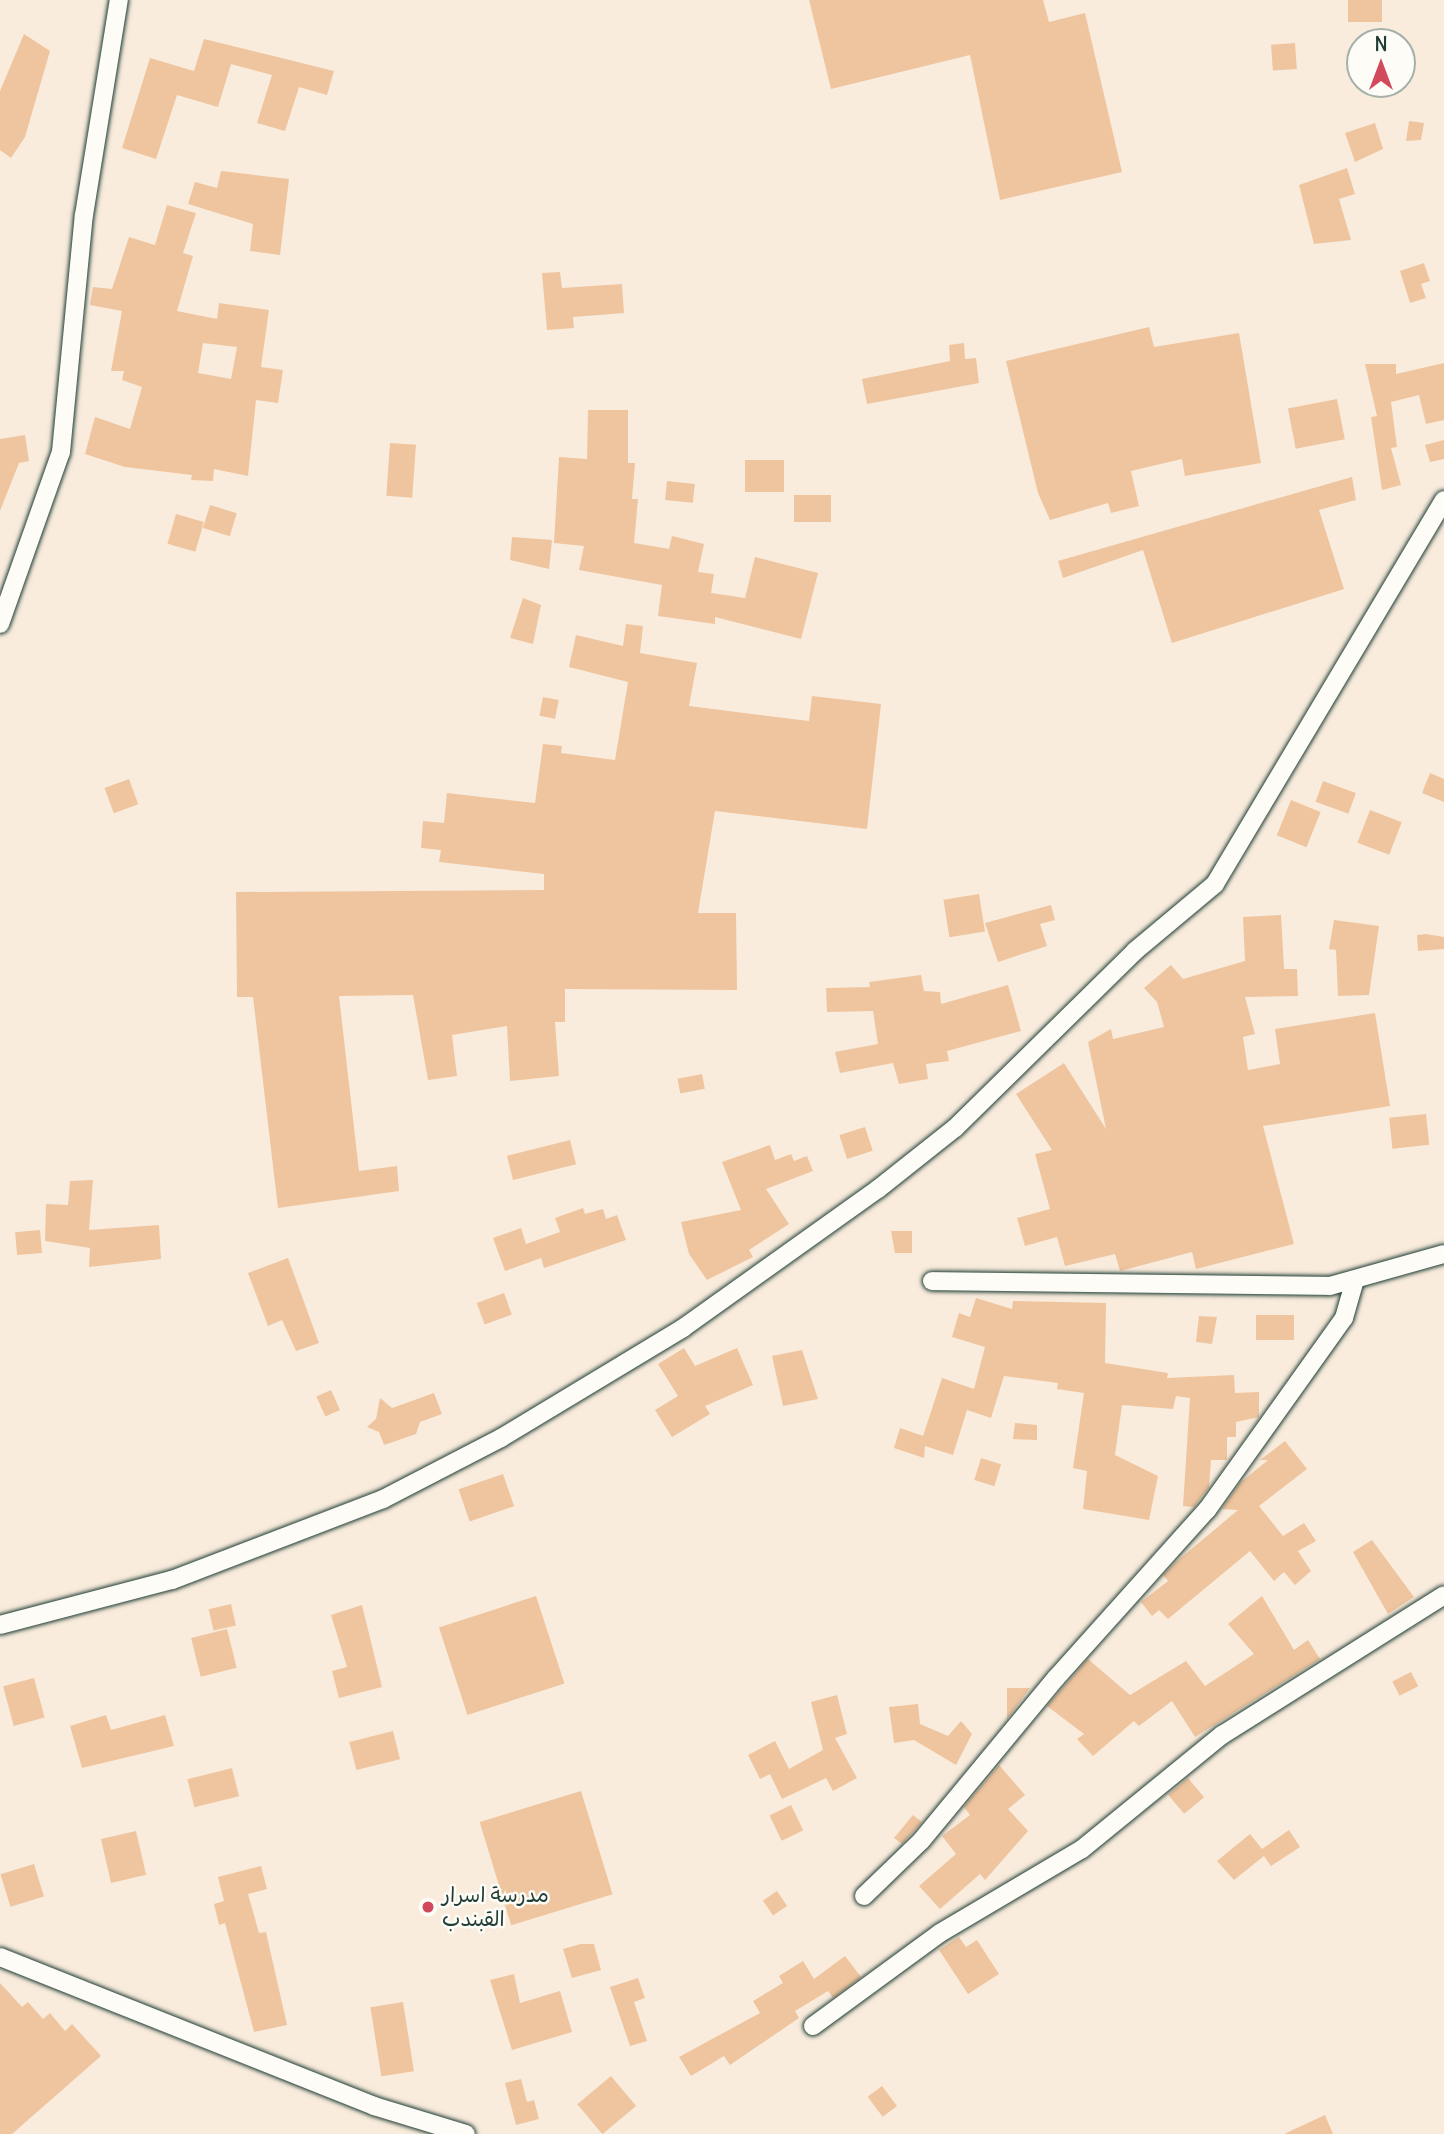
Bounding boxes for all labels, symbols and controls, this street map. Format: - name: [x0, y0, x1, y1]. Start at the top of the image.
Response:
- north arrow: [1346, 28, 1416, 98]
- text: N: [1374, 32, 1388, 56]
- place label: مدرسة اسرار القبندب: [442, 1882, 549, 1932]
- marker: مدرسة اسرار القبندب: [420, 1899, 436, 1915]

